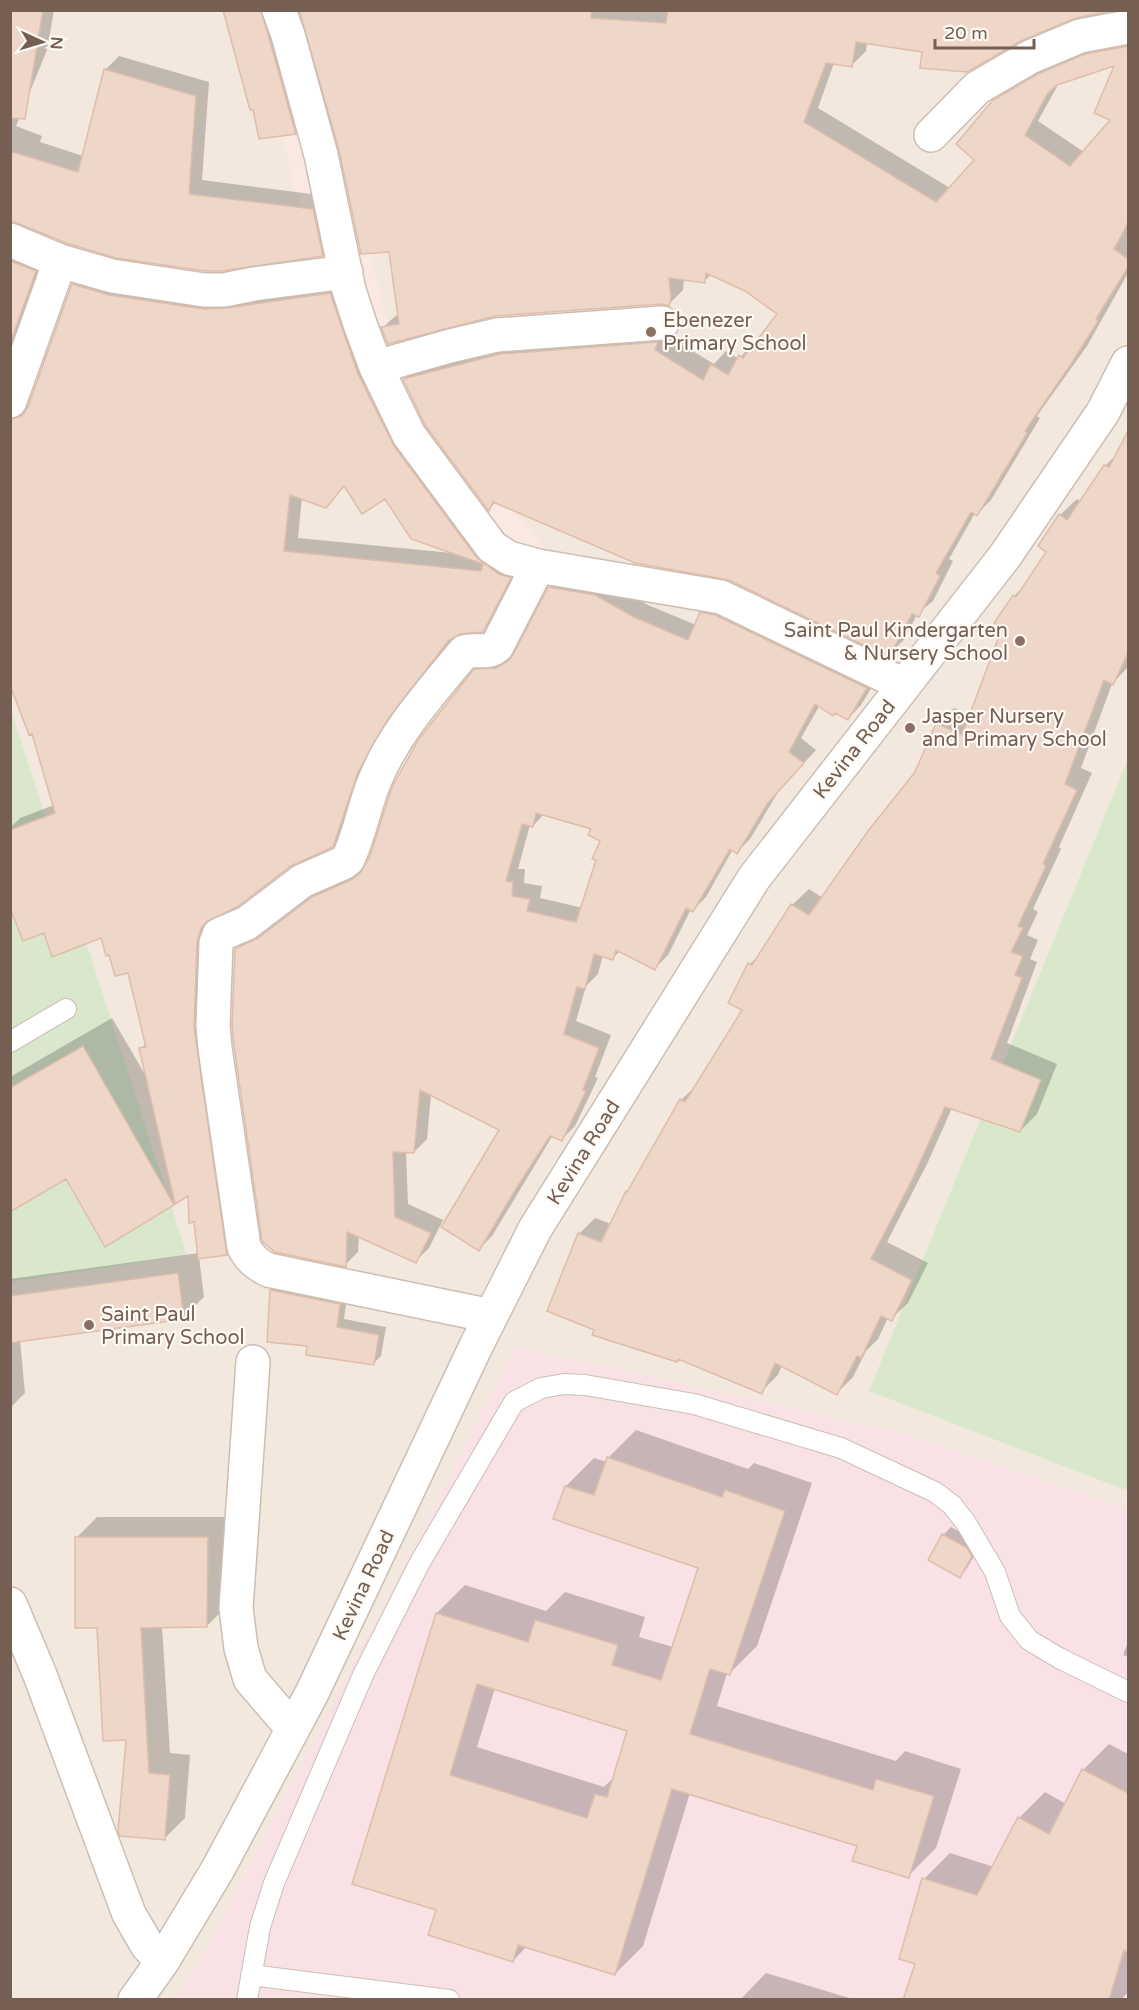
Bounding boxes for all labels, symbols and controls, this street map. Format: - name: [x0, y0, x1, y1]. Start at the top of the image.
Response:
- north arrow: [12, 12, 72, 72]
- scale bar: [935, 12, 1034, 50]
- text: 20 m: [944, 22, 988, 44]
- text: N: [46, 36, 66, 50]
- place label: Ebenezer Primary School: [663, 309, 807, 356]
- marker: Ebenezer Primary School: [644, 325, 658, 339]
- place label: Saint Paul Kindergarten & Nursery School: [784, 619, 1008, 666]
- marker: Saint Paul Kindergarten & Nursery School: [1013, 634, 1027, 648]
- street label: Kevina Road: [809, 695, 901, 804]
- place label: Jasper Nursery and Primary School: [922, 705, 1107, 752]
- marker: Jasper Nursery and Primary School: [903, 721, 917, 735]
- street label: Kevina Road: [542, 1096, 626, 1209]
- place label: Saint Paul Primary School: [101, 1303, 245, 1350]
- marker: Saint Paul Primary School: [82, 1318, 96, 1332]
- street label: Kevina Road: [328, 1526, 400, 1644]

